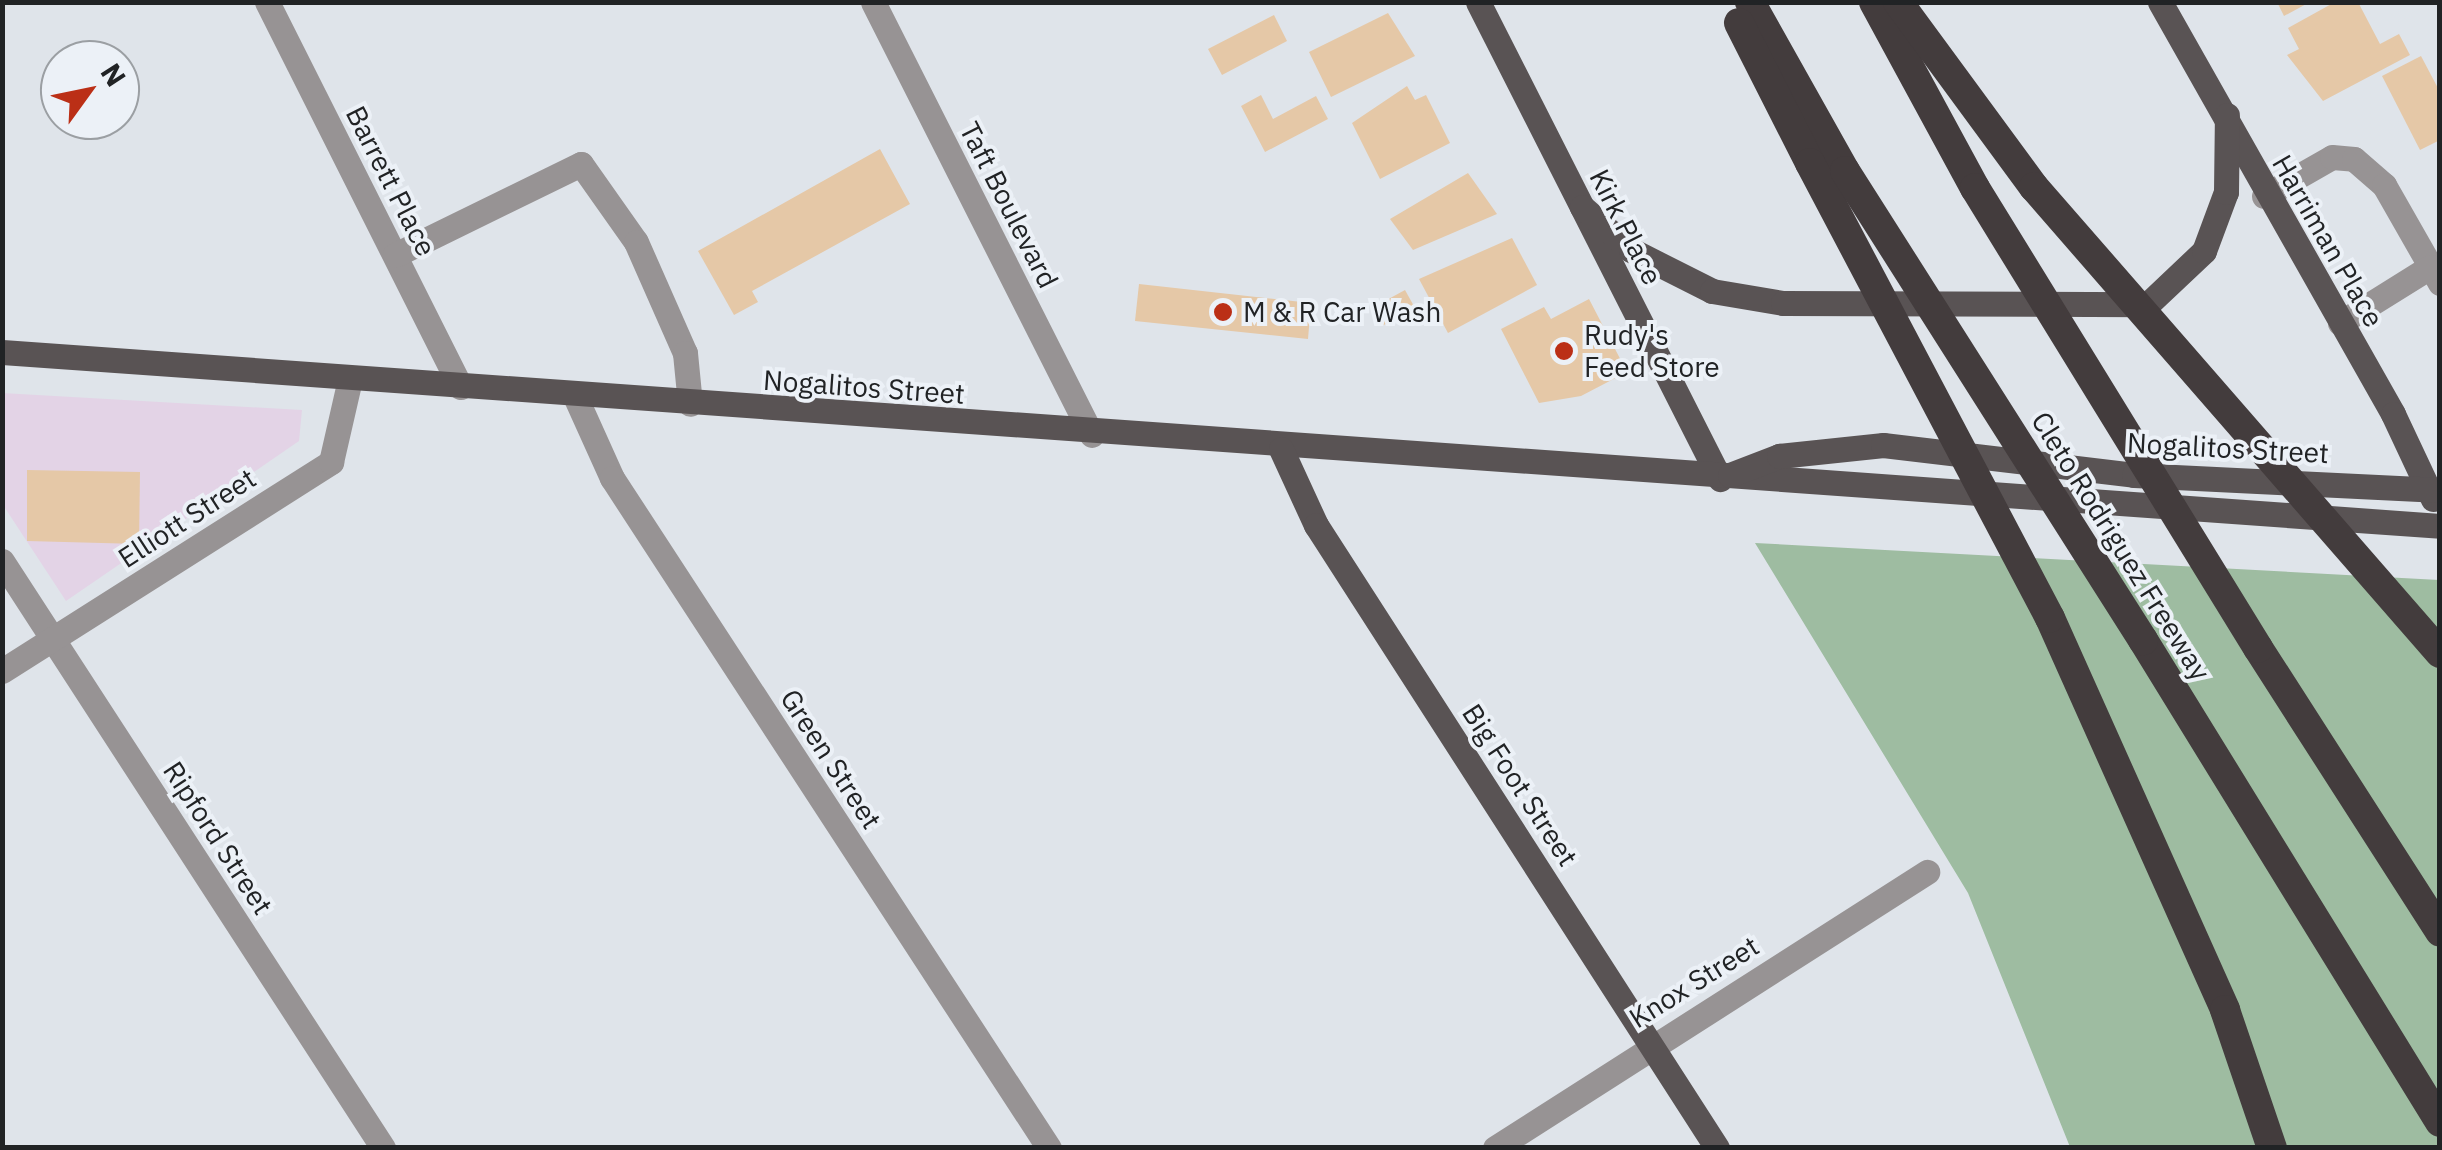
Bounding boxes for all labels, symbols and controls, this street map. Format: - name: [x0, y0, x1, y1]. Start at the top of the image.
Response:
- north arrow: [40, 40, 140, 140]
- text: N: [93, 56, 135, 93]
- street label: Barrett Place: [339, 100, 443, 262]
- street label: Taft Boulevard: [953, 116, 1065, 294]
- street label: Harriman Place: [2265, 149, 2391, 333]
- street label: Kirk Place: [1583, 164, 1669, 290]
- place label: M & R Car Wash: [1243, 295, 1441, 329]
- marker: M & R Car Wash: [1212, 301, 1234, 323]
- place label: Rudy's Feed Store: [1584, 318, 1720, 384]
- marker: Rudy's Feed Store: [1553, 340, 1575, 362]
- street label: Nogalitos Street: [762, 363, 966, 411]
- street label: Cleto Rodriguez Freeway: [2025, 406, 2217, 686]
- street label: Nogalitos Street: [2126, 426, 2330, 470]
- street label: Elliott Street: [112, 461, 262, 575]
- street label: Green Street: [773, 683, 889, 835]
- street label: Big Foot Street: [1455, 698, 1585, 872]
- street label: Ripford Street: [156, 755, 280, 921]
- street label: Knox Street: [1623, 929, 1765, 1035]

